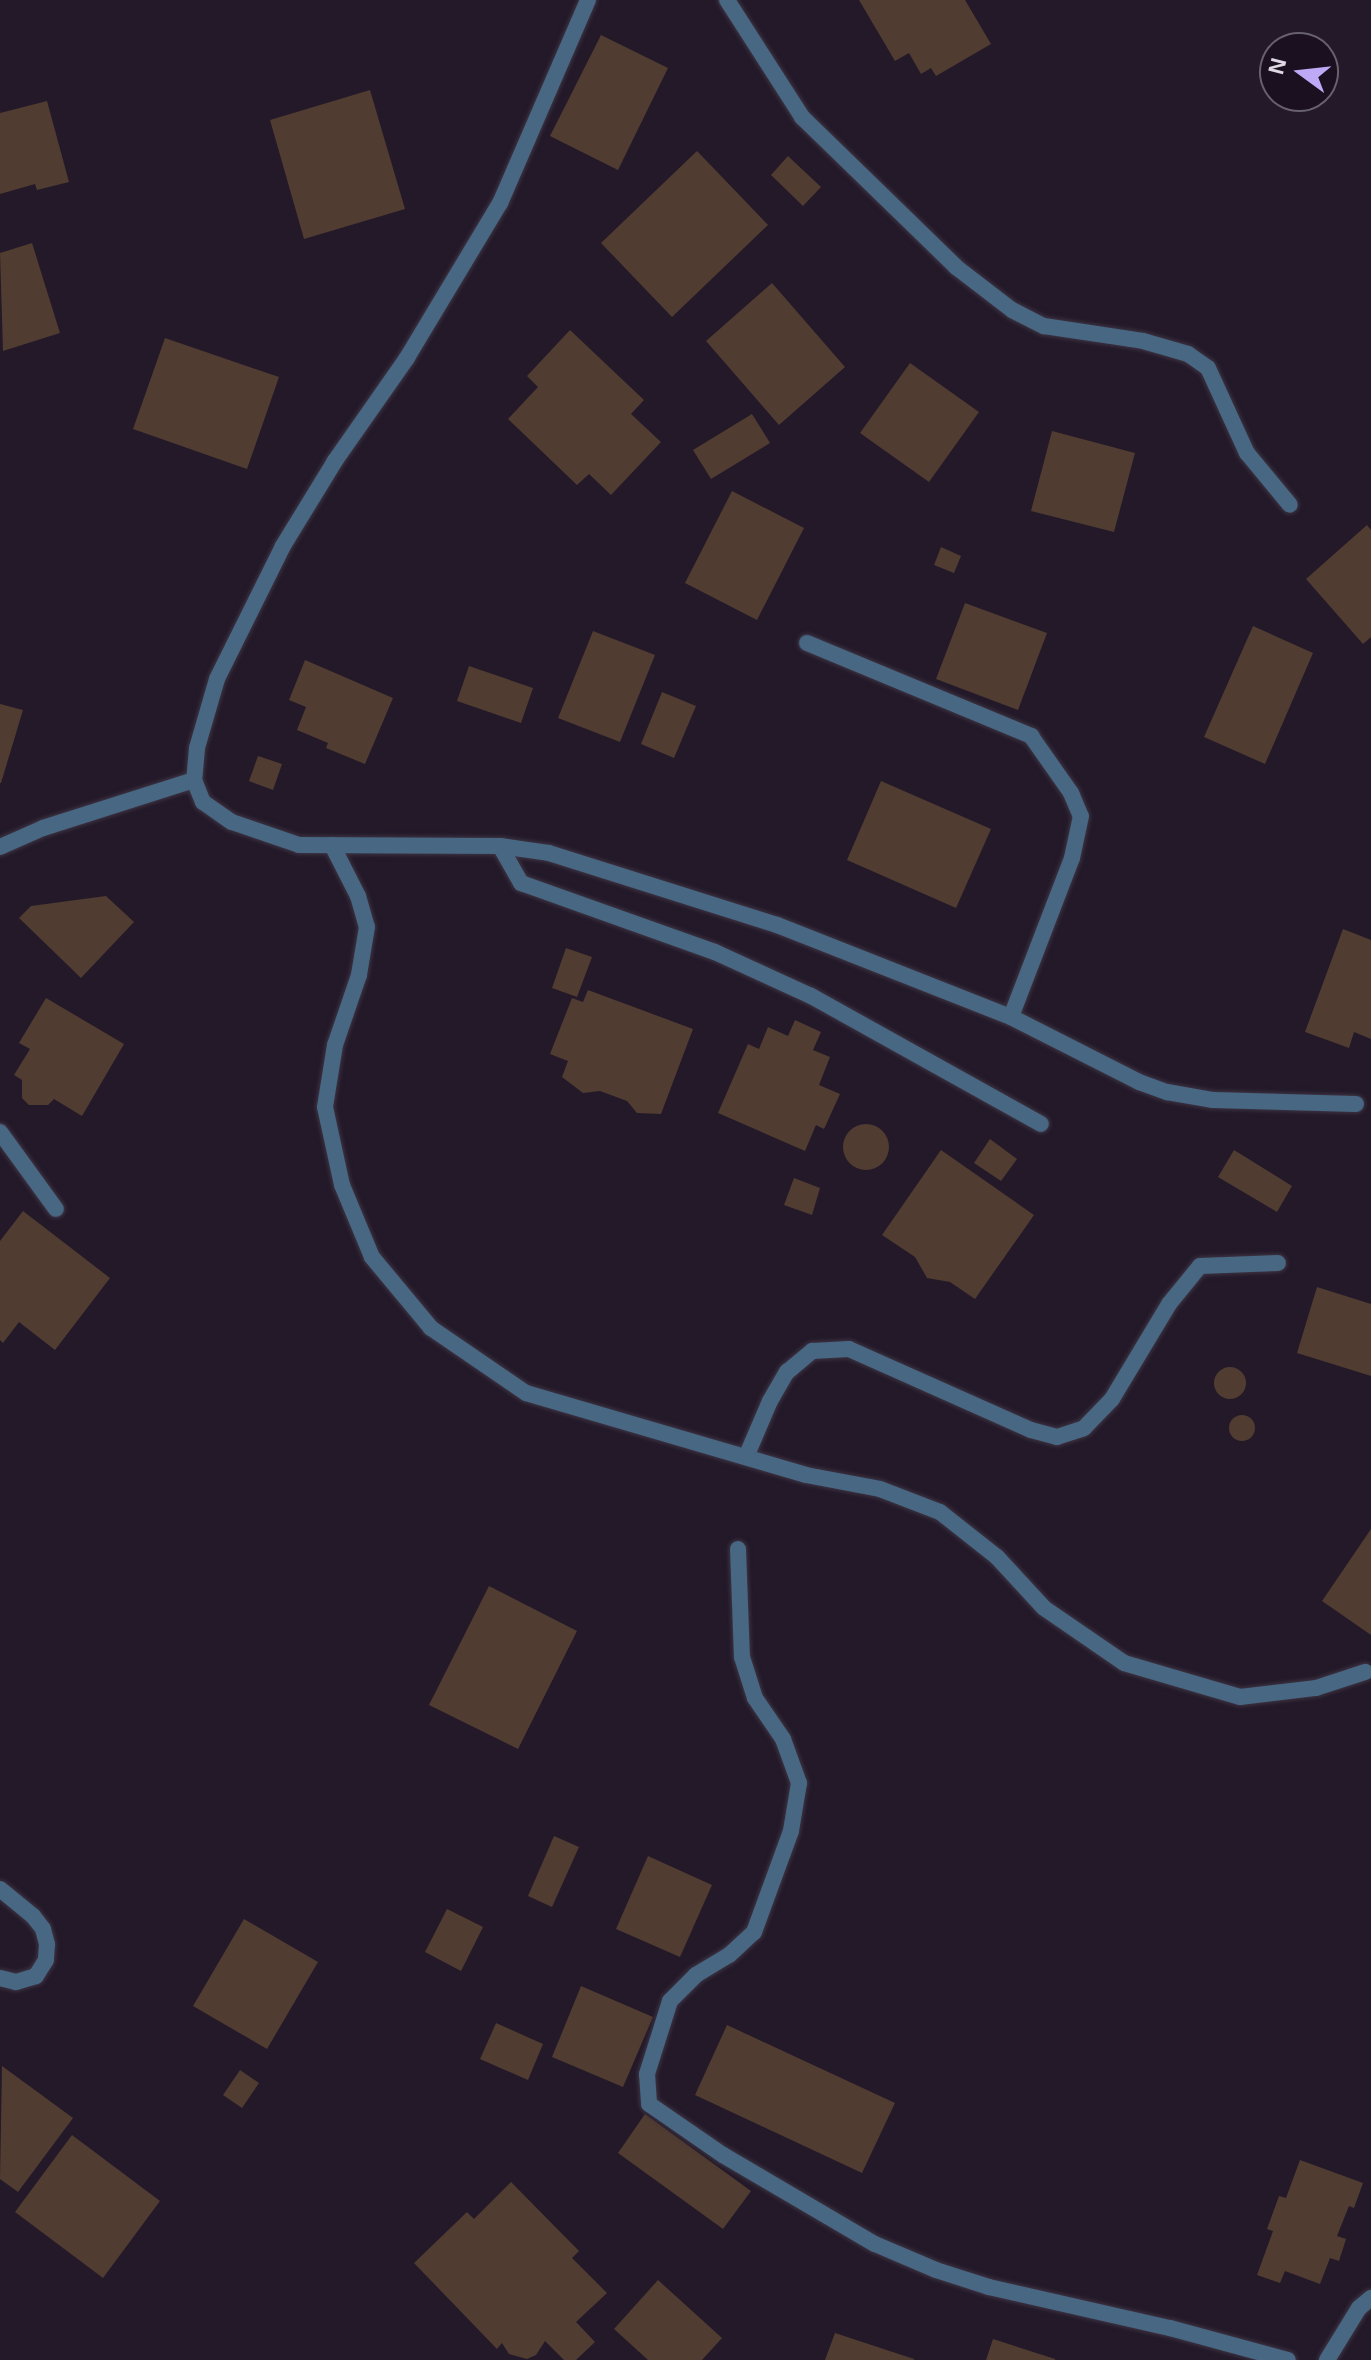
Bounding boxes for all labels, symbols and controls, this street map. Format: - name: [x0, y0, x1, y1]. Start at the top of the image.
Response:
- north arrow: [1259, 32, 1339, 112]
- text: N: [1263, 55, 1291, 77]

